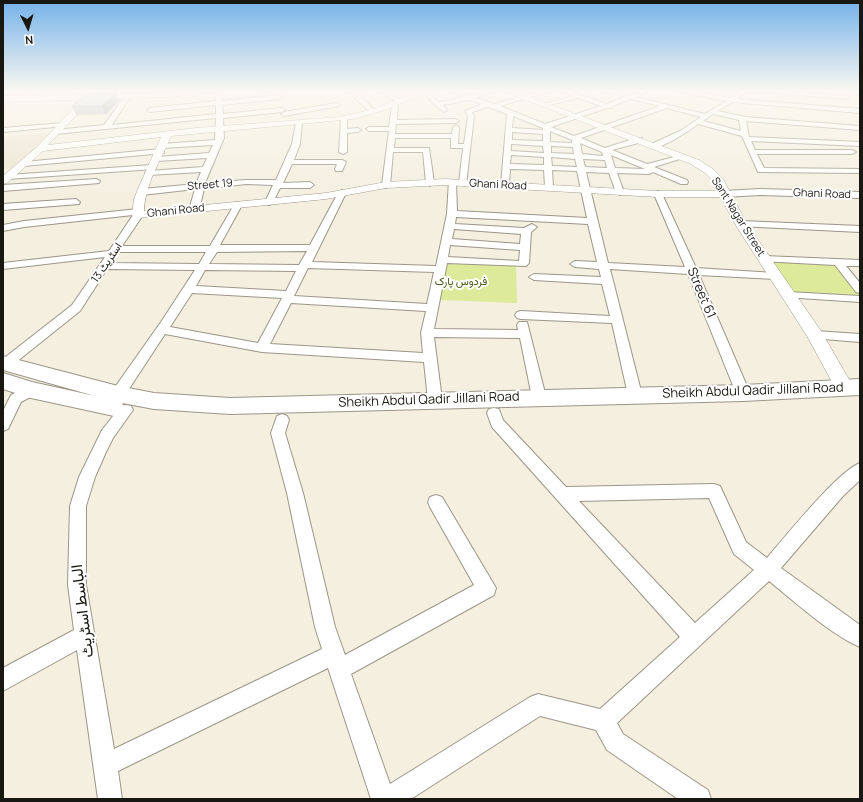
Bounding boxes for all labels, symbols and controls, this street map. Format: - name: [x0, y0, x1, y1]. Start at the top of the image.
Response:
- north arrow: [8, 8, 48, 48]
- text: N: [24, 33, 34, 48]
- street label: Sant Nagar Street: [708, 175, 768, 259]
- street label: Street 19: [187, 176, 233, 194]
- street label: Ghani Road: [469, 177, 527, 193]
- street label: Ghani Road: [793, 186, 851, 202]
- street label: Ghani Road: [147, 201, 205, 221]
- street label: اسٹریٹ 13: [89, 240, 125, 286]
- street label: Street 61: [683, 265, 719, 321]
- park label: فردوس پارک: [435, 275, 487, 289]
- street label: Sheikh Abdul Qadir Jillani Road: [662, 380, 844, 402]
- street label: Sheikh Abdul Qadir Jillani Road: [338, 389, 520, 411]
- street label: الباسط اسٹریٹ: [68, 563, 98, 659]

